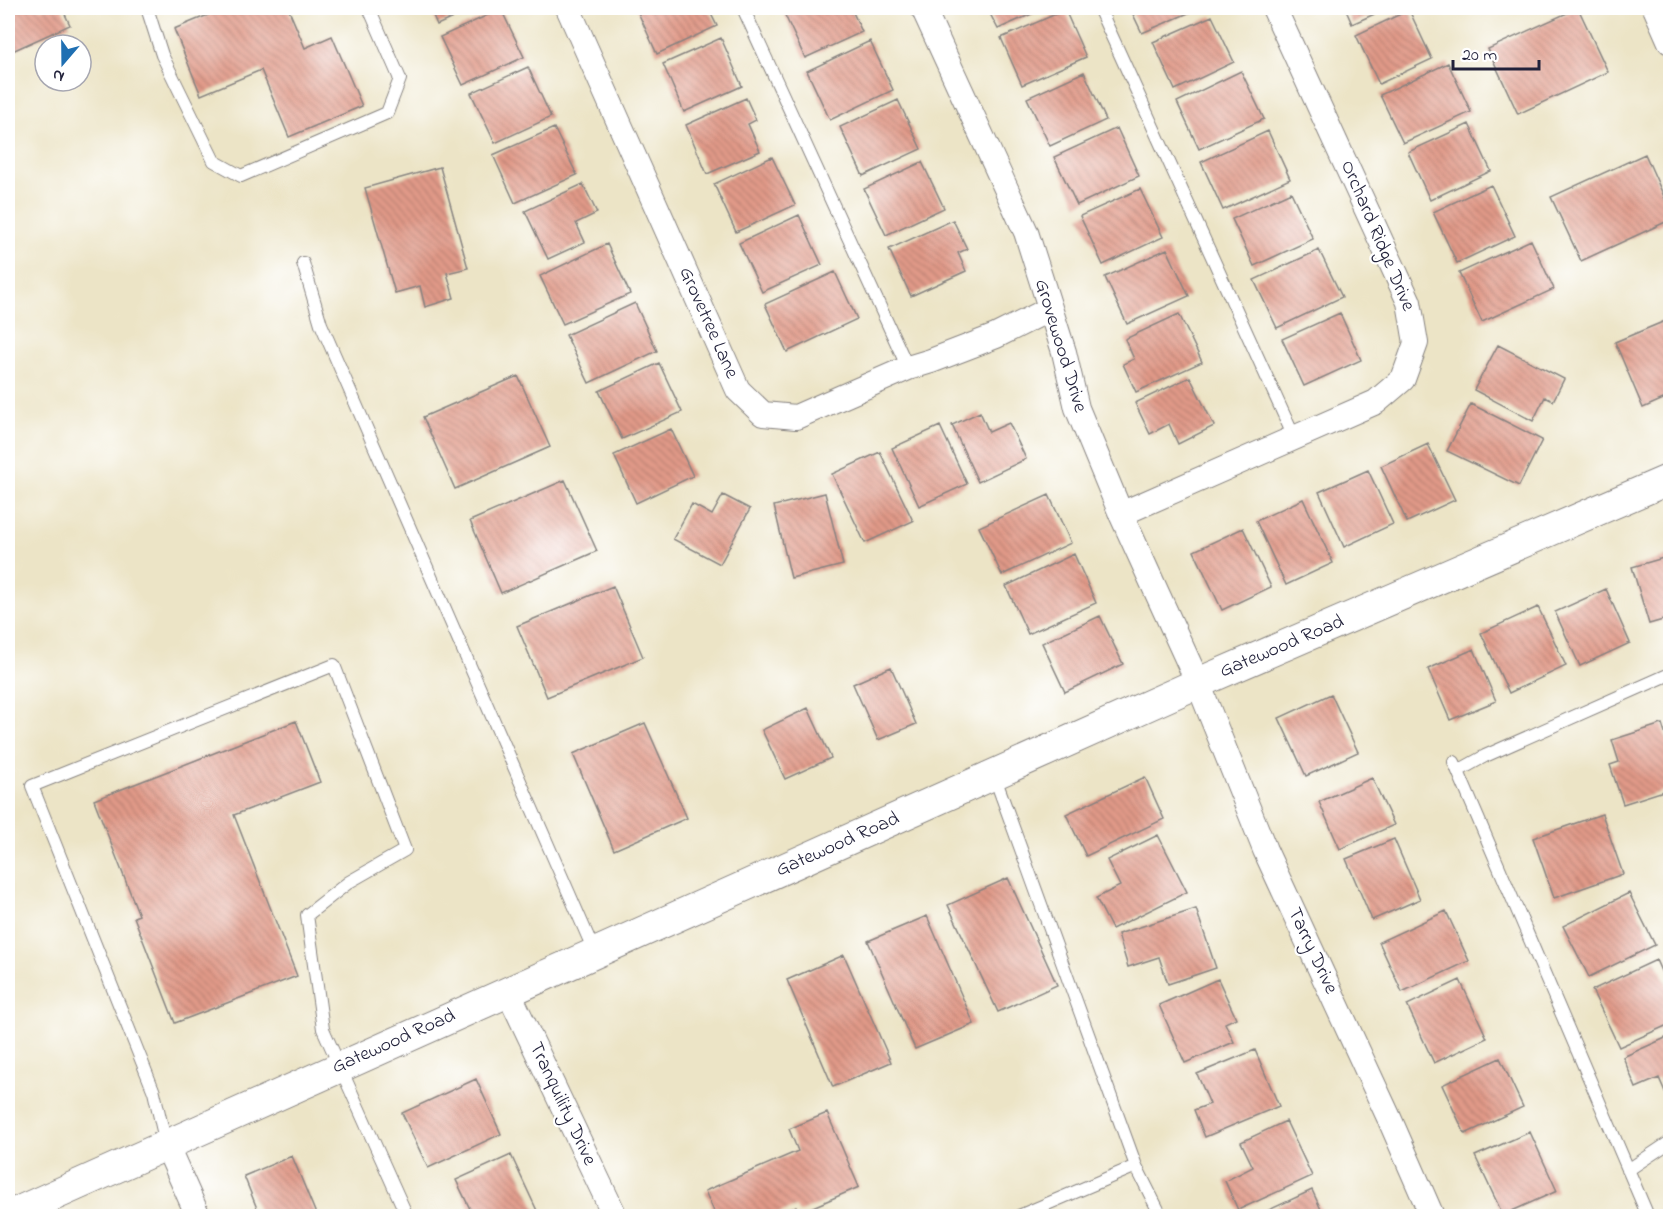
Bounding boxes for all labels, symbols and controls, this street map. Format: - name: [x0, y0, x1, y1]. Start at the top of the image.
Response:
- north arrow: [33, 33, 93, 93]
- scale bar: [1453, 33, 1538, 71]
- text: 20 m: [1462, 43, 1497, 69]
- text: N: [49, 62, 68, 88]
- street label: Orchard Ridge Drive: [1331, 156, 1422, 316]
- street label: Grovetree Lane: [670, 263, 746, 383]
- street label: Grovewood Drive: [1026, 276, 1094, 416]
- street label: Gatewood Road: [1215, 608, 1349, 686]
- street label: Gatewood Road: [772, 805, 904, 885]
- street label: Tarry Drive: [1279, 903, 1345, 999]
- street label: Gatewood Road: [328, 1002, 460, 1082]
- street label: Tranquility Drive: [521, 1038, 603, 1171]

